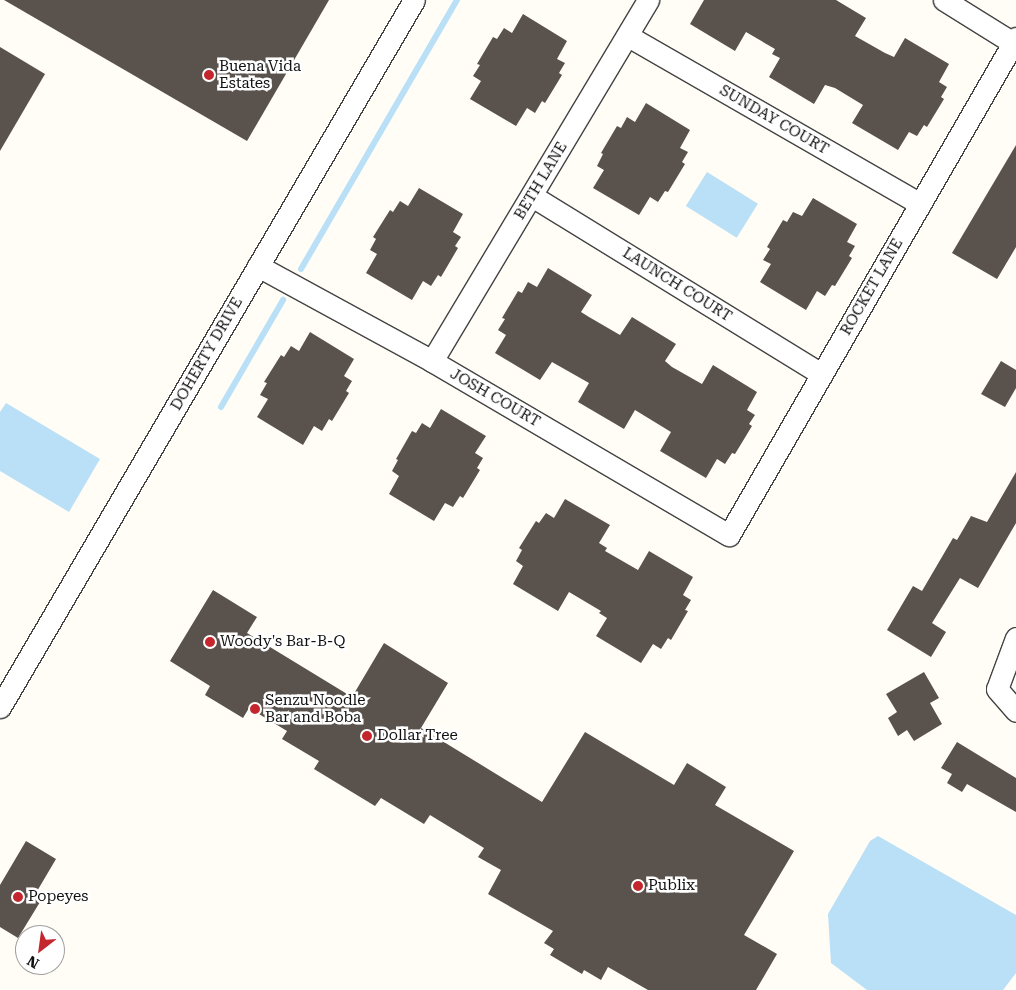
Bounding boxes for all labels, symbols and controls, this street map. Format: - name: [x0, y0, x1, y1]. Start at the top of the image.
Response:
- place label: Buena Vida Estates: [219, 57, 301, 92]
- marker: Buena Vida Estates: [203, 69, 215, 81]
- street label: SUNDAY COURT: [716, 81, 832, 159]
- street label: BETH LANE: [511, 139, 571, 223]
- street label: ROCKET LANE: [837, 235, 907, 339]
- street label: LAUNCH COURT: [619, 244, 735, 326]
- street label: DOHERTY DRIVE: [167, 294, 247, 414]
- street label: JOSH COURT: [447, 365, 543, 431]
- place label: Woody's Bar-B-Q: [220, 633, 345, 651]
- marker: Woody's Bar-B-Q: [204, 636, 216, 648]
- place label: Senzu Noodle Bar and Boba: [265, 691, 365, 726]
- marker: Senzu Noodle Bar and Boba: [249, 703, 261, 715]
- place label: Dollar Tree: [377, 727, 458, 745]
- marker: Dollar Tree: [361, 730, 373, 742]
- place label: Publix: [648, 877, 695, 895]
- marker: Publix: [632, 880, 644, 892]
- place label: Popeyes: [28, 888, 88, 906]
- marker: Popeyes: [12, 891, 24, 903]
- north arrow: [15, 925, 65, 975]
- text: N: [24, 953, 42, 972]

